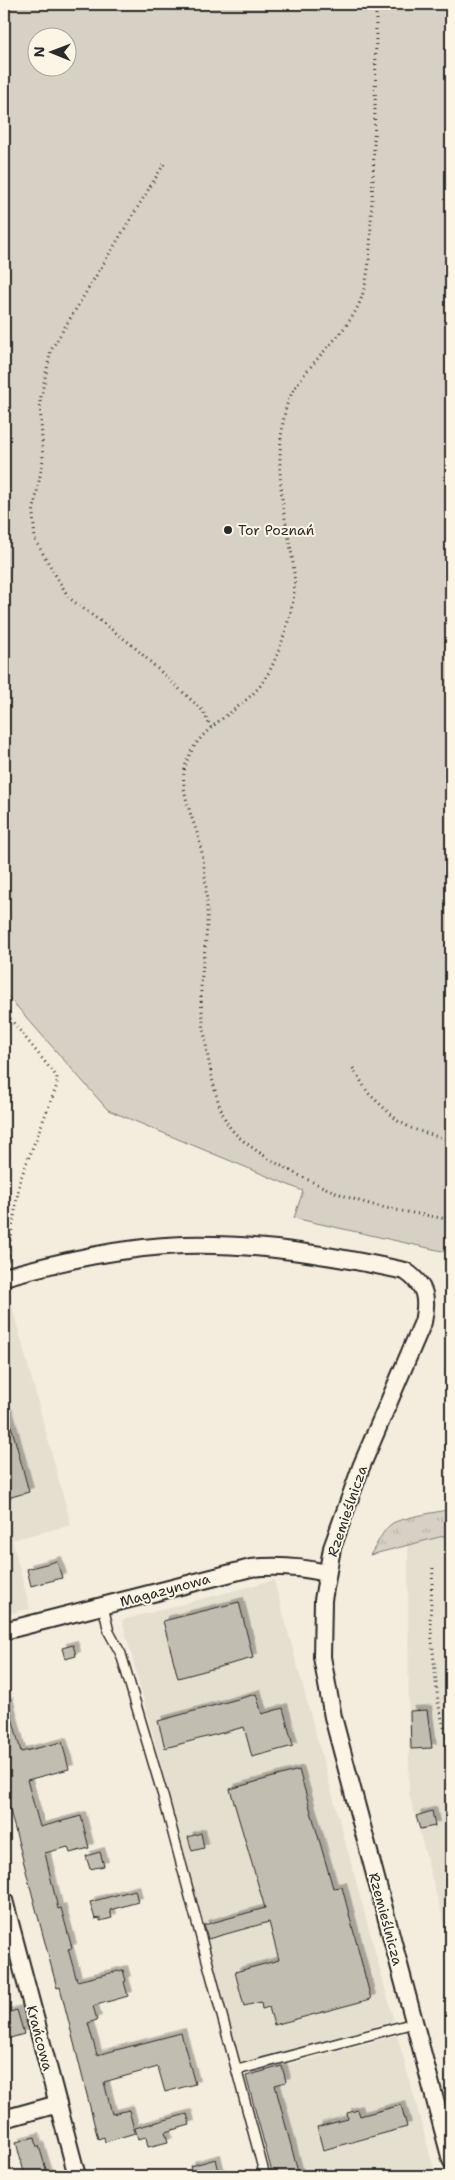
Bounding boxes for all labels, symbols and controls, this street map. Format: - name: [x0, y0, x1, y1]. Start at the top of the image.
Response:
- north arrow: [28, 28, 78, 78]
- text: N: [30, 46, 48, 57]
- place label: Tor Poznań: [238, 521, 315, 539]
- marker: Tor Poznań: [222, 524, 234, 536]
- street label: Rzemieślnicza: [323, 1463, 371, 1559]
- street label: Magazynowa: [118, 1569, 212, 1611]
- street label: Rzemieślnicza: [365, 1871, 407, 1968]
- street label: Krańcowa: [23, 2003, 57, 2073]

